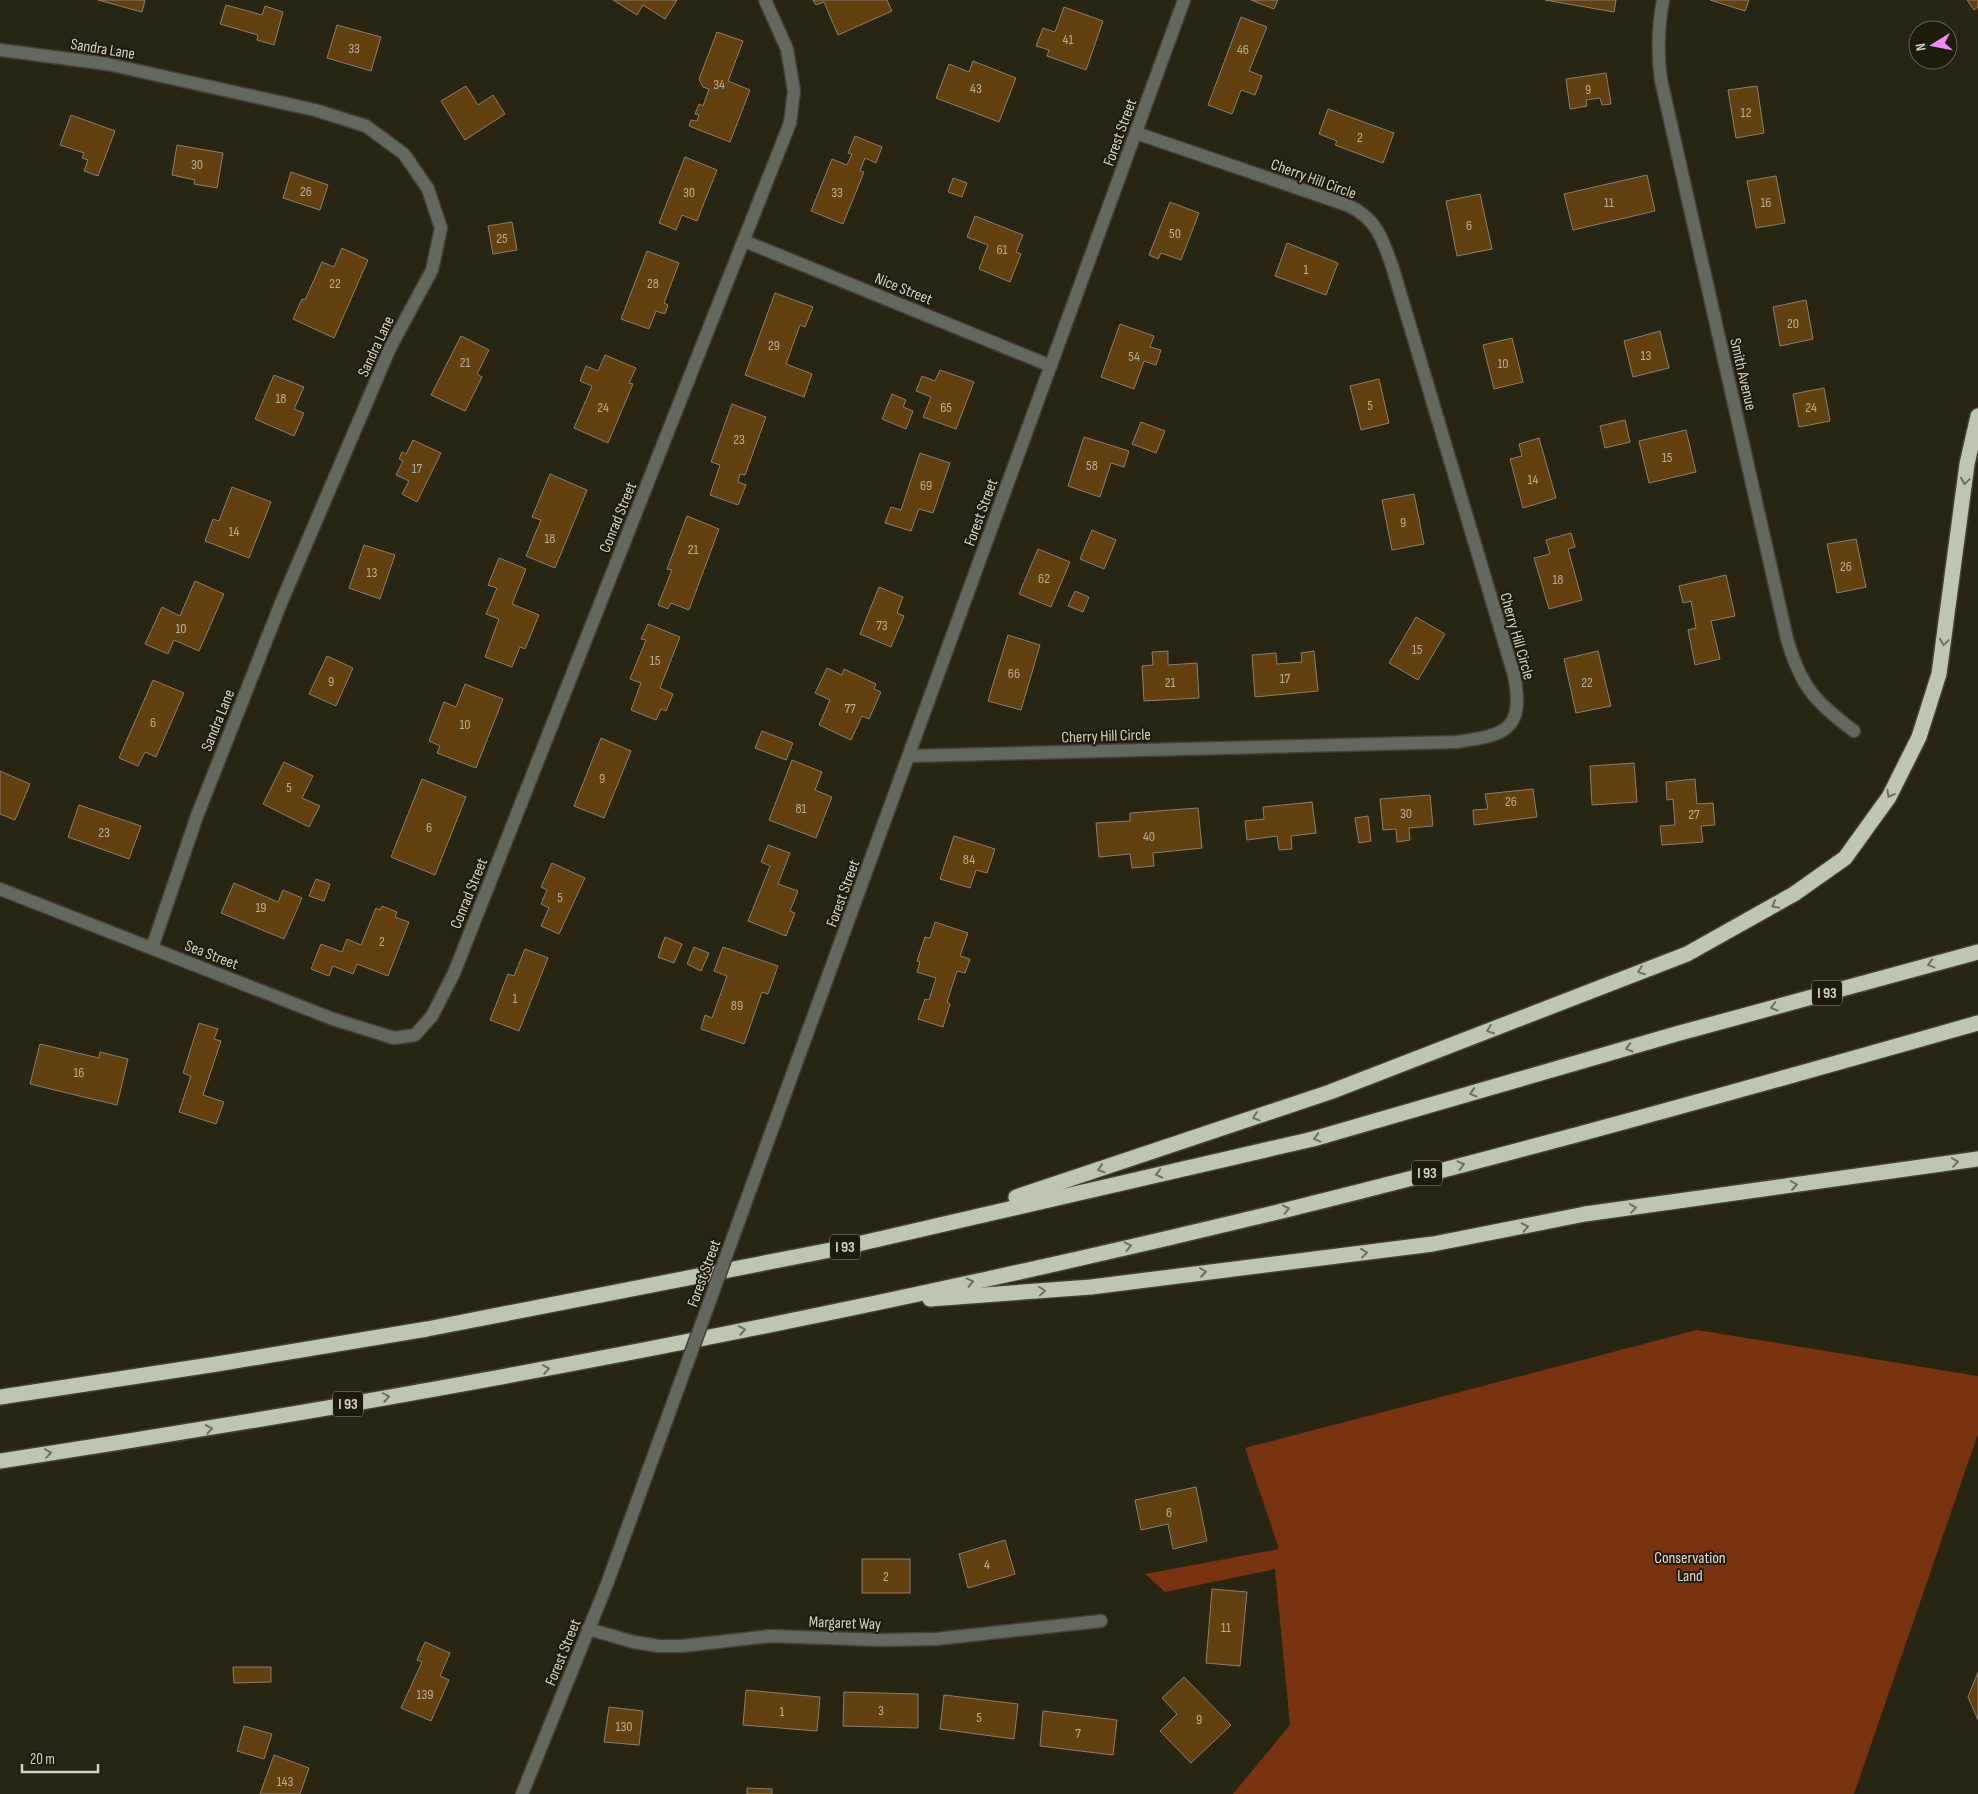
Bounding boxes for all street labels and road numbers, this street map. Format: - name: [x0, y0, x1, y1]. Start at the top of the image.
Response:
- street label: Sandra Lane: [69, 35, 136, 64]
- street label: Forest Street: [1099, 96, 1141, 169]
- street label: Cherry Hill Circle: [1268, 155, 1359, 204]
- street label: Nice Street: [872, 269, 935, 310]
- street label: Sandra Lane: [354, 313, 399, 380]
- street label: Smith Avenue: [1725, 336, 1760, 412]
- street label: Forest Street: [960, 476, 1002, 549]
- street label: Conrad Street: [596, 479, 641, 556]
- street label: Cherry Hill Circle: [1495, 591, 1538, 682]
- street label: Sandra Lane: [197, 687, 239, 754]
- street label: Cherry Hill Circle: [1061, 725, 1151, 748]
- street label: Conrad Street: [447, 855, 492, 932]
- street label: Forest Street: [822, 857, 864, 930]
- street label: Sea Street: [182, 937, 241, 974]
- road number: I 93: [1812, 980, 1842, 1006]
- road number: I 93: [1412, 1160, 1442, 1186]
- road number: I 93: [830, 1234, 860, 1260]
- street label: Forest Street: [683, 1237, 725, 1310]
- road number: I 93: [333, 1392, 363, 1416]
- street label: Margaret Way: [808, 1613, 882, 1634]
- street label: Forest Street: [541, 1616, 585, 1689]

